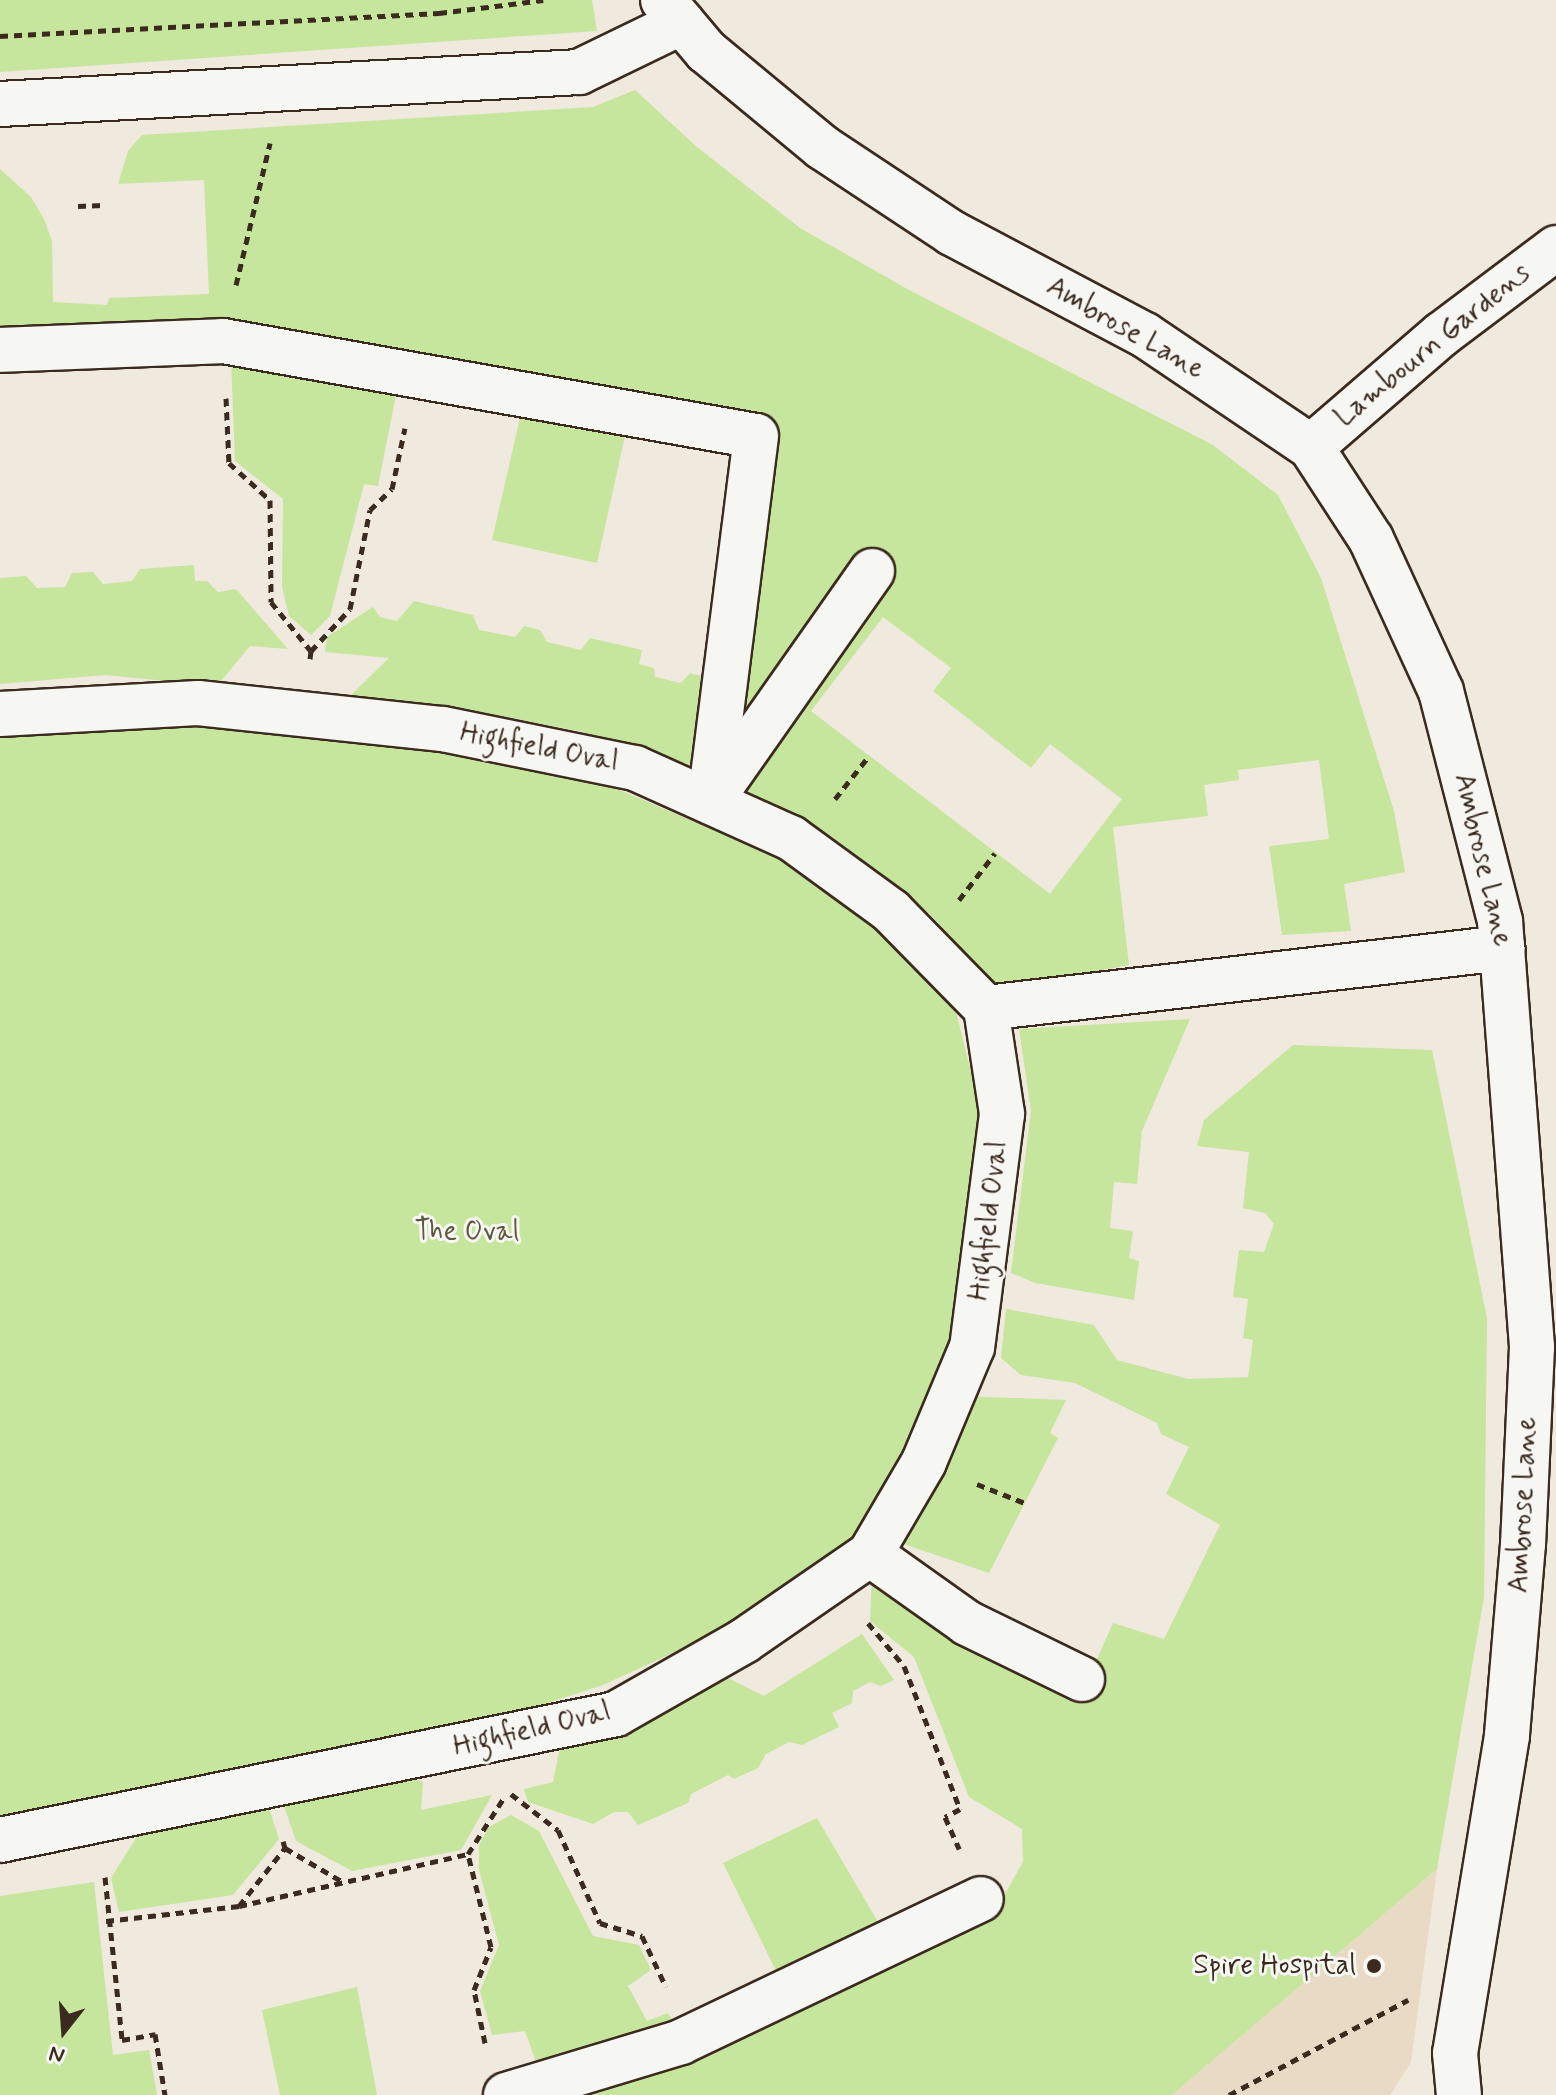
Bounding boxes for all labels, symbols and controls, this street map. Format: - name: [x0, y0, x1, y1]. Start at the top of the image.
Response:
- street label: Lambourn Gardens: [1332, 260, 1534, 432]
- street label: Ambrose Lane: [1042, 271, 1208, 387]
- street label: Highfield Oval: [458, 716, 620, 780]
- street label: Ambrose Lane: [1446, 772, 1518, 948]
- street label: Highfield Oval: [963, 1140, 1015, 1302]
- park label: The Oval: [416, 1215, 518, 1249]
- street label: Ambrose Lane: [1503, 1418, 1545, 1592]
- street label: Highfield Oval: [451, 1696, 613, 1764]
- place label: Spire Hospital: [1189, 1949, 1356, 1983]
- marker: Spire Hospital: [1363, 1955, 1385, 1977]
- north arrow: [24, 1991, 104, 2071]
- text: N: [46, 2038, 68, 2069]

